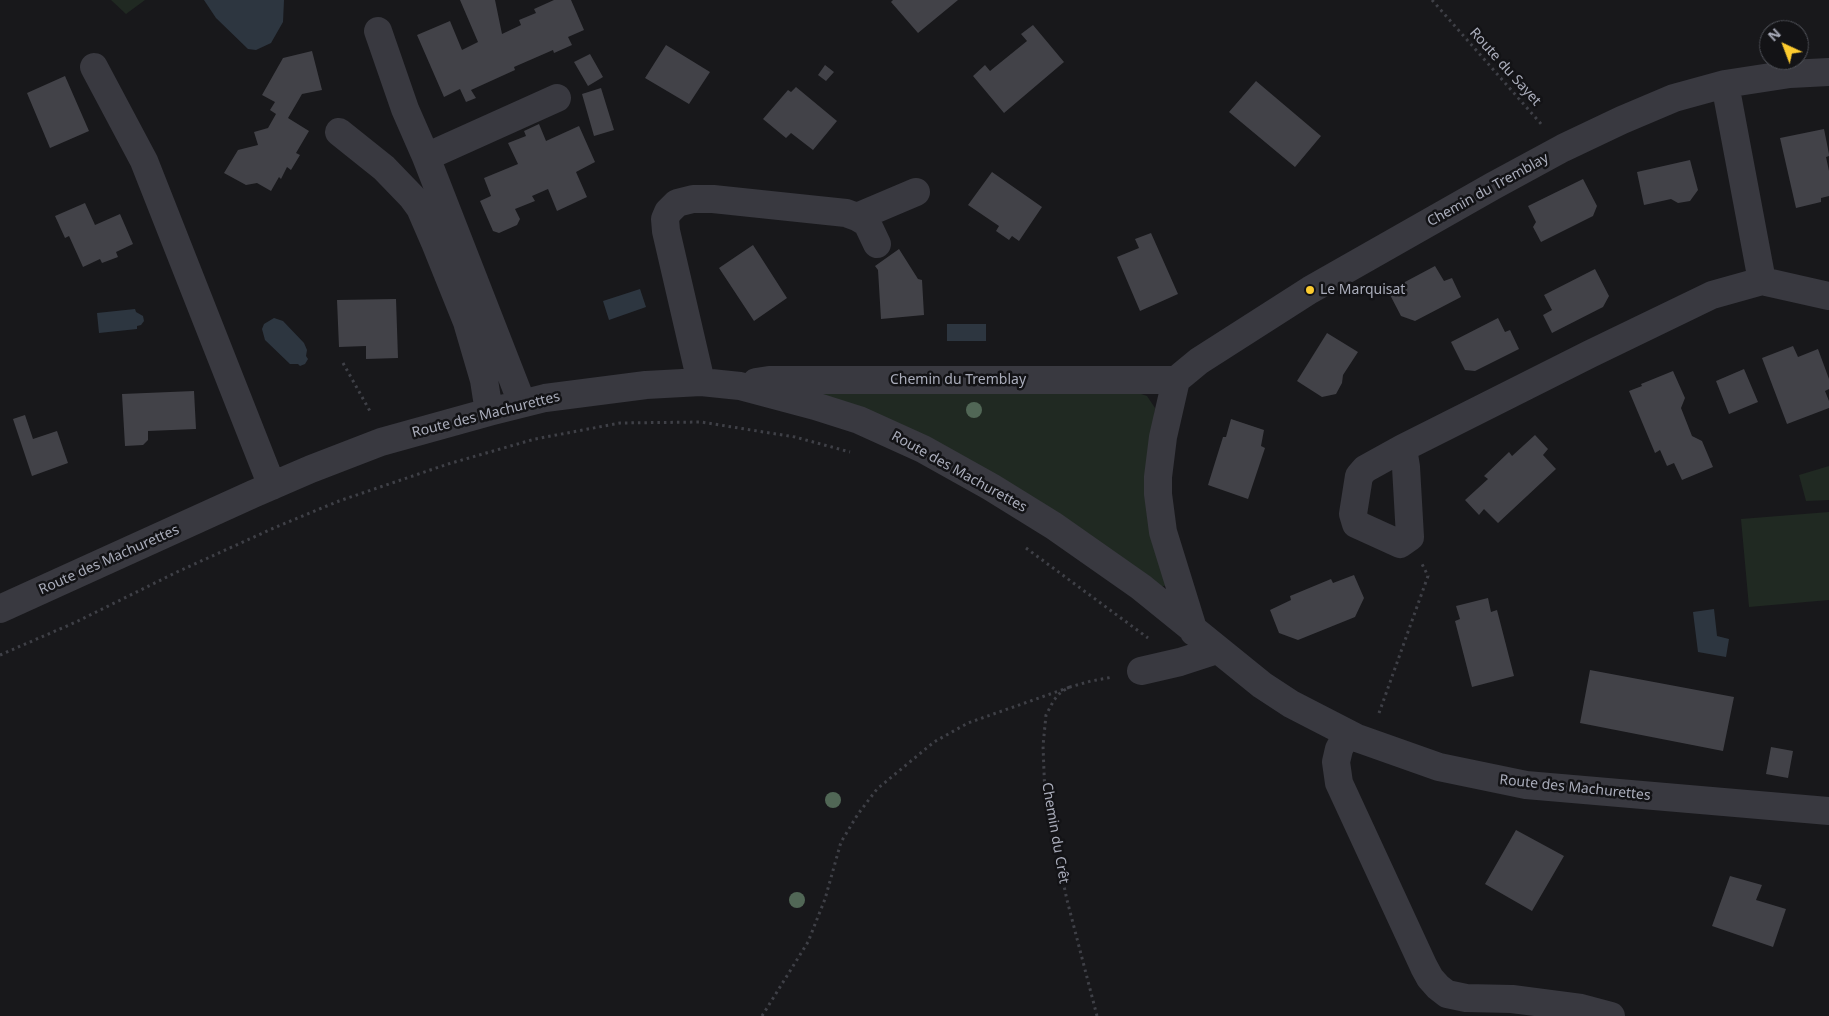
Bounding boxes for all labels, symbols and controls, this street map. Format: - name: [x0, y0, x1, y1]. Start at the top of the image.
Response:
- north arrow: [1759, 20, 1809, 70]
- text: N: [1763, 24, 1785, 45]
- street label: Route du Sayet: [1466, 25, 1544, 109]
- street label: Chemin du Tremblay: [1424, 150, 1552, 230]
- place label: Le Marquisat: [1320, 282, 1405, 298]
- marker: Le Marquisat: [1304, 284, 1316, 296]
- street label: Chemin du Tremblay: [890, 372, 1026, 388]
- street label: Route des Machurettes: [410, 388, 562, 442]
- street label: Route des Machurettes: [888, 428, 1030, 516]
- street label: Route des Machurettes: [36, 521, 182, 599]
- street label: Route des Machurettes: [1499, 772, 1651, 804]
- street label: Chemin du Crêt: [1038, 781, 1072, 885]

